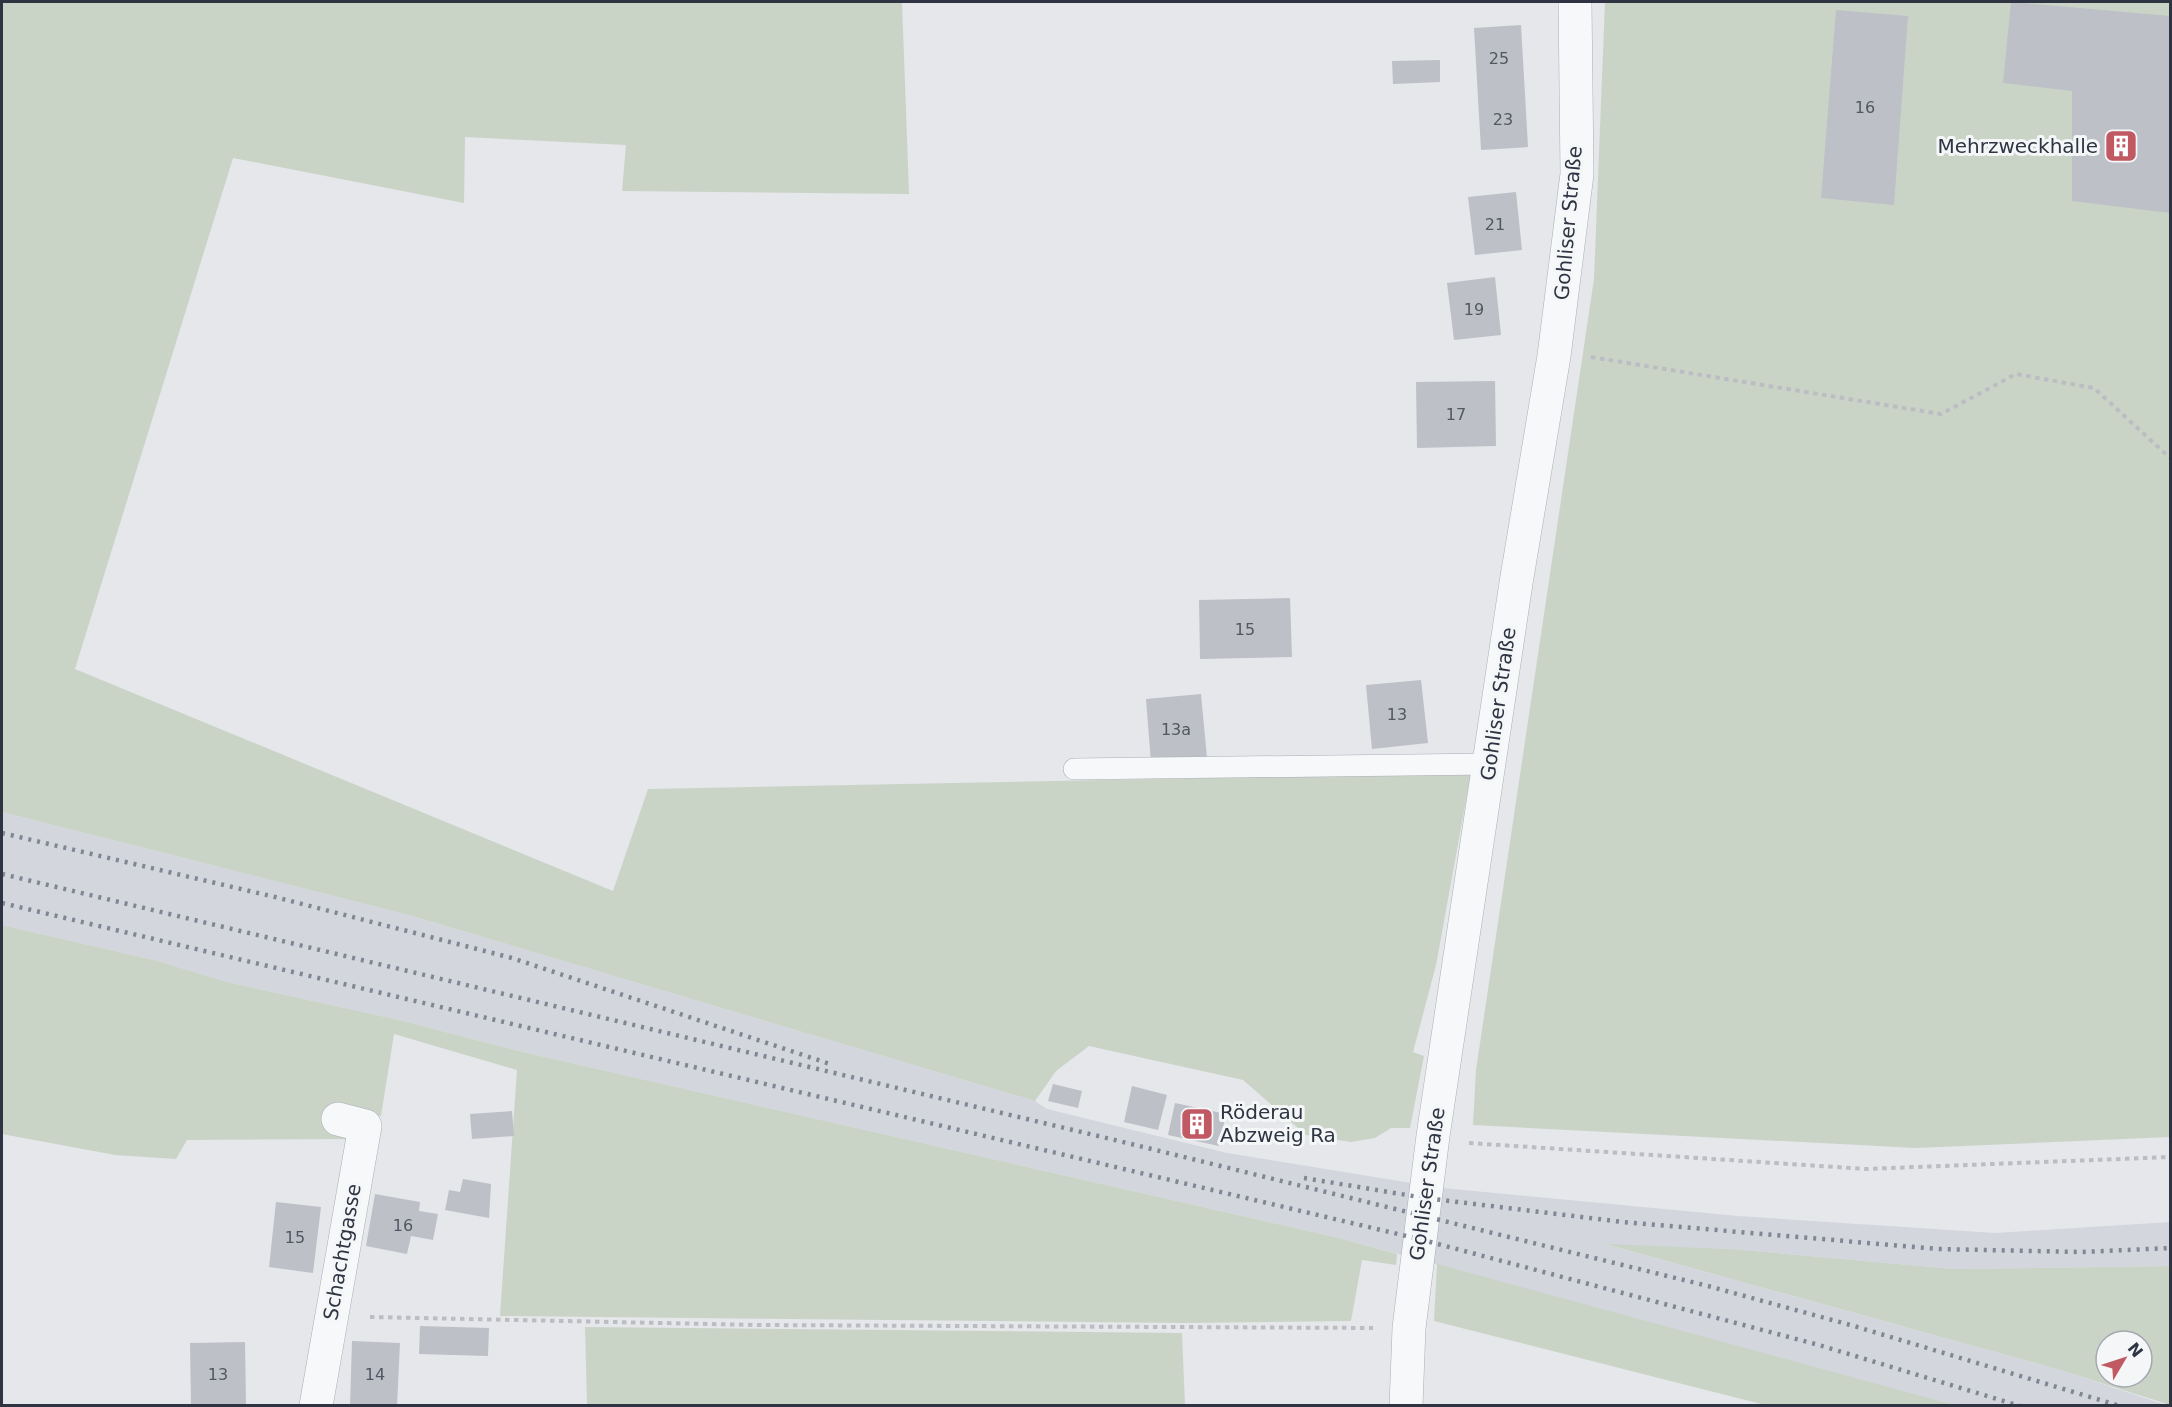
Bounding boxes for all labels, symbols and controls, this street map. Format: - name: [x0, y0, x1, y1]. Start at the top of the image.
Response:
- house number: 25: [1489, 49, 1509, 68]
- house number: 16: [1855, 98, 1875, 117]
- house number: 23: [1493, 110, 1513, 129]
- building icon: Mehrzweckhalle: [2103, 128, 2139, 164]
- place label: Mehrzweckhalle: [1937, 134, 2098, 158]
- street label: Gohliser Straße: [1549, 145, 1587, 301]
- house number: 21: [1485, 215, 1505, 234]
- house number: 19: [1464, 300, 1484, 319]
- house number: 17: [1446, 405, 1466, 424]
- house number: 15: [1235, 620, 1255, 639]
- street label: Gohliser Straße: [1475, 626, 1521, 782]
- house number: 13: [1387, 705, 1407, 724]
- house number: 13a: [1161, 720, 1191, 739]
- place label: Röderau Abzweig Ra: [1220, 1100, 1336, 1147]
- building icon: Röderau Abzweig Ra: [1179, 1106, 1215, 1142]
- street label: Gohliser Straße: [1404, 1106, 1450, 1262]
- street label: Schachtgasse: [318, 1182, 366, 1322]
- house number: 16: [393, 1216, 413, 1235]
- house number: 15: [285, 1228, 305, 1247]
- north arrow: [2094, 1329, 2154, 1389]
- text: N: [2124, 1339, 2147, 1361]
- house number: 13: [208, 1365, 228, 1384]
- house number: 14: [365, 1365, 385, 1384]

